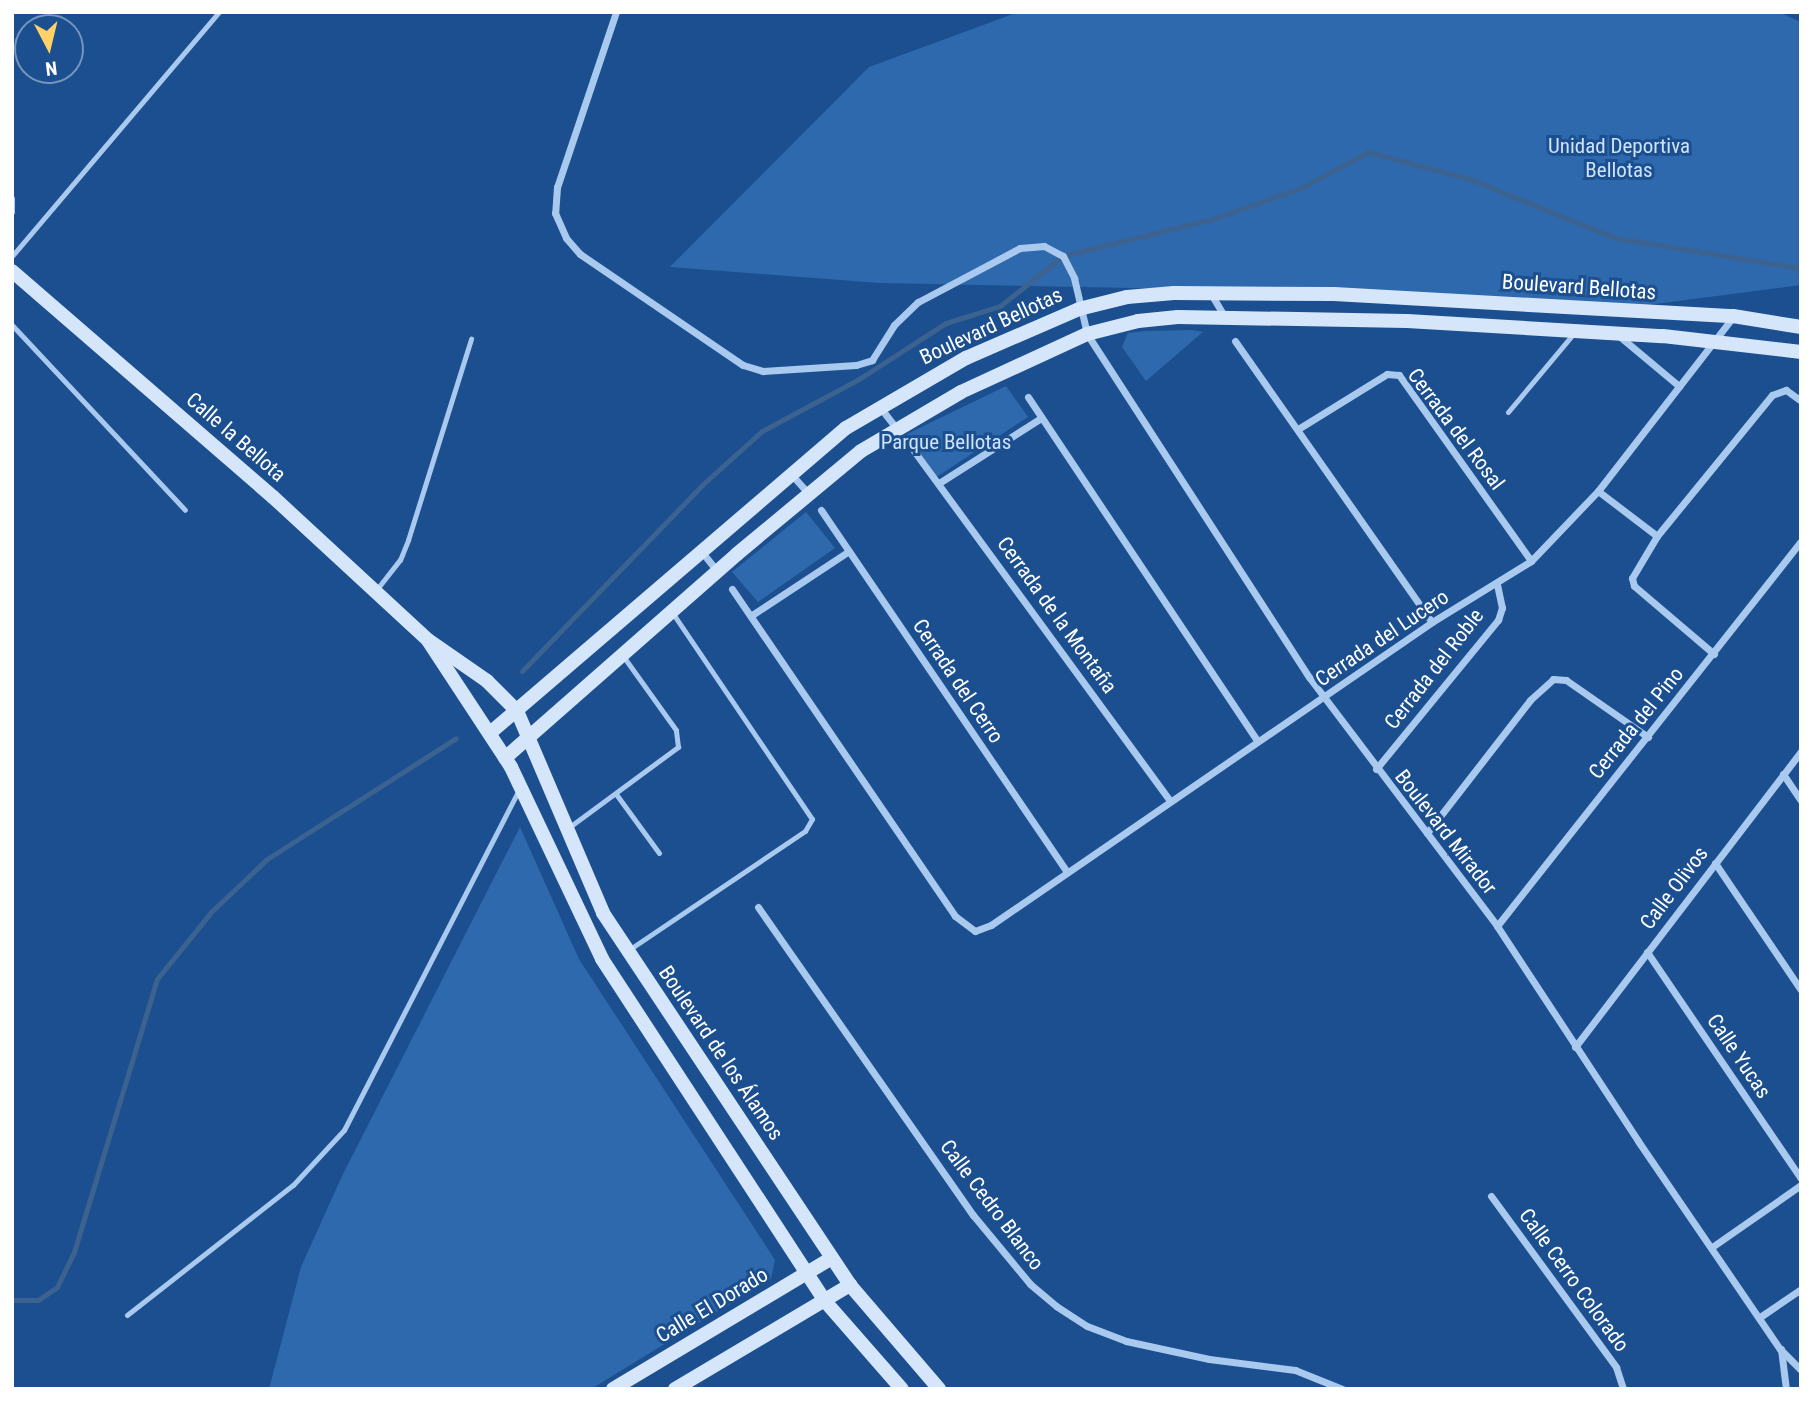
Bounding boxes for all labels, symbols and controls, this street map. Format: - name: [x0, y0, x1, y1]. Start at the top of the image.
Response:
- north arrow: [14, 14, 84, 84]
- text: N: [44, 56, 59, 80]
- park label: Unidad Deportiva Bellotas: [1548, 133, 1690, 183]
- street label: Boulevard Bellotas: [1501, 269, 1657, 305]
- street label: Boulevard Bellotas: [916, 282, 1066, 370]
- street label: Cerrada del Rosal: [1402, 363, 1510, 495]
- street label: Calle la Bellota: [181, 387, 291, 487]
- park label: Parque Bellotas: [881, 429, 1011, 455]
- street label: Cerrada de la Montaña: [992, 532, 1122, 698]
- street label: Cerrada del Lucero: [1311, 584, 1453, 692]
- street label: Cerrada del Roble: [1379, 604, 1489, 734]
- street label: Cerrada del Cerro: [907, 614, 1009, 748]
- street label: Cerrada del Pino: [1583, 662, 1689, 784]
- street label: Boulevard Mirador: [1390, 765, 1502, 899]
- street label: Calle Olivos: [1635, 841, 1713, 935]
- street label: Boulevard de los Álamos: [653, 961, 789, 1145]
- street label: Calle Yucas: [1702, 1009, 1776, 1103]
- street label: Calle Cedro Blanco: [935, 1135, 1049, 1275]
- street label: Calle Cerro Colorado: [1514, 1204, 1634, 1356]
- street label: Calle El Dorado: [652, 1262, 772, 1348]

